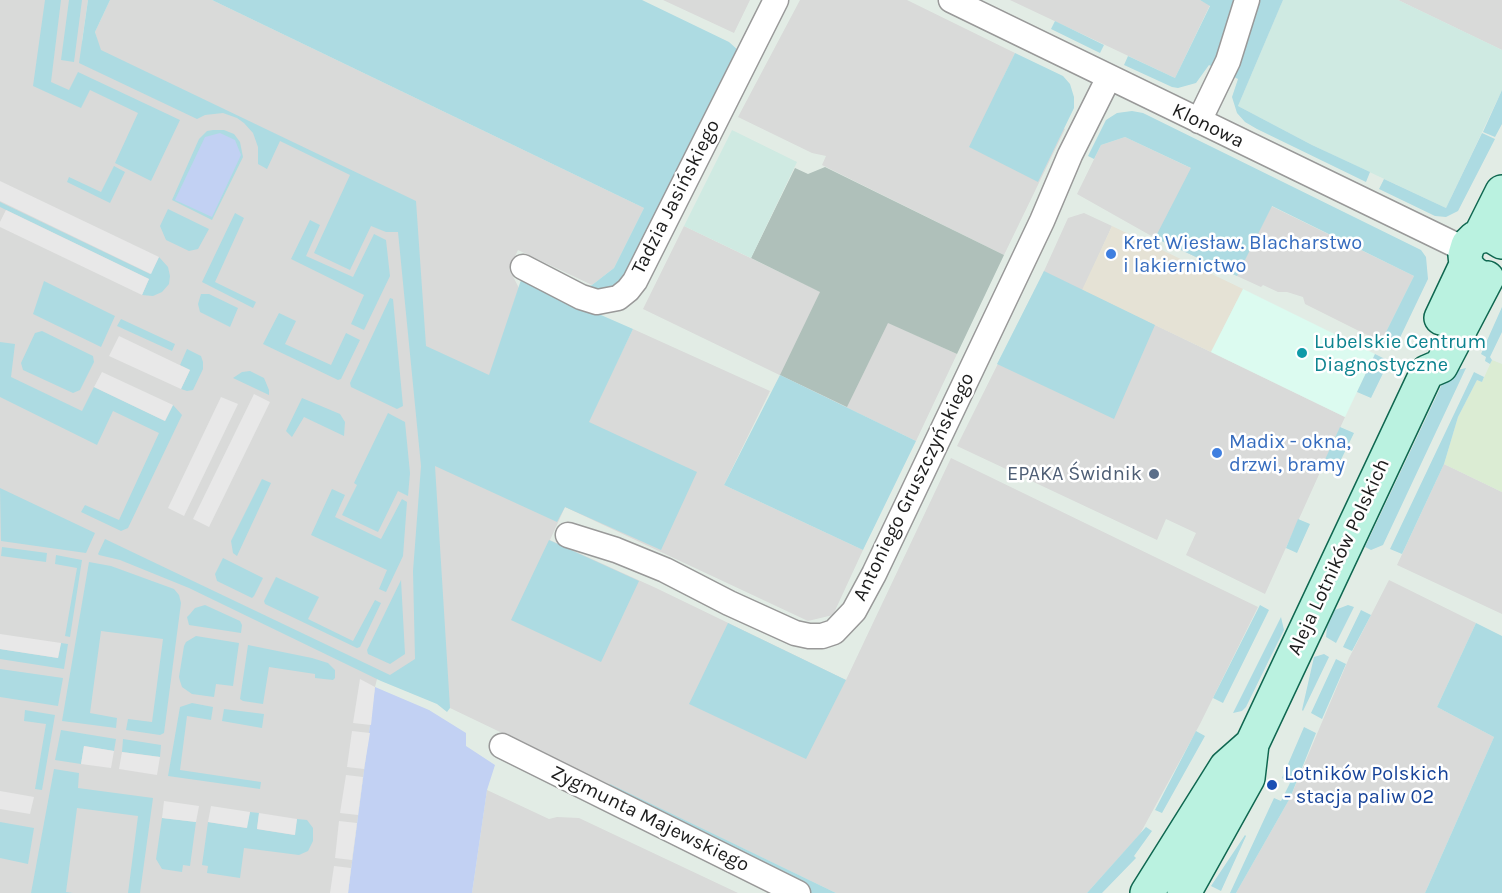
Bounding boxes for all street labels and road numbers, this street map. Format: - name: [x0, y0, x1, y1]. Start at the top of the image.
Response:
- street label: Klonowa: [1168, 98, 1248, 154]
- street label: Tadzia Jasińskiego: [627, 116, 725, 278]
- street label: Antoniego Gruszczyńskiego: [848, 369, 980, 605]
- street label: Aleja Lotników Polskich: [1283, 455, 1395, 659]
- street label: Zygmunta Majewskiego: [547, 761, 753, 877]

